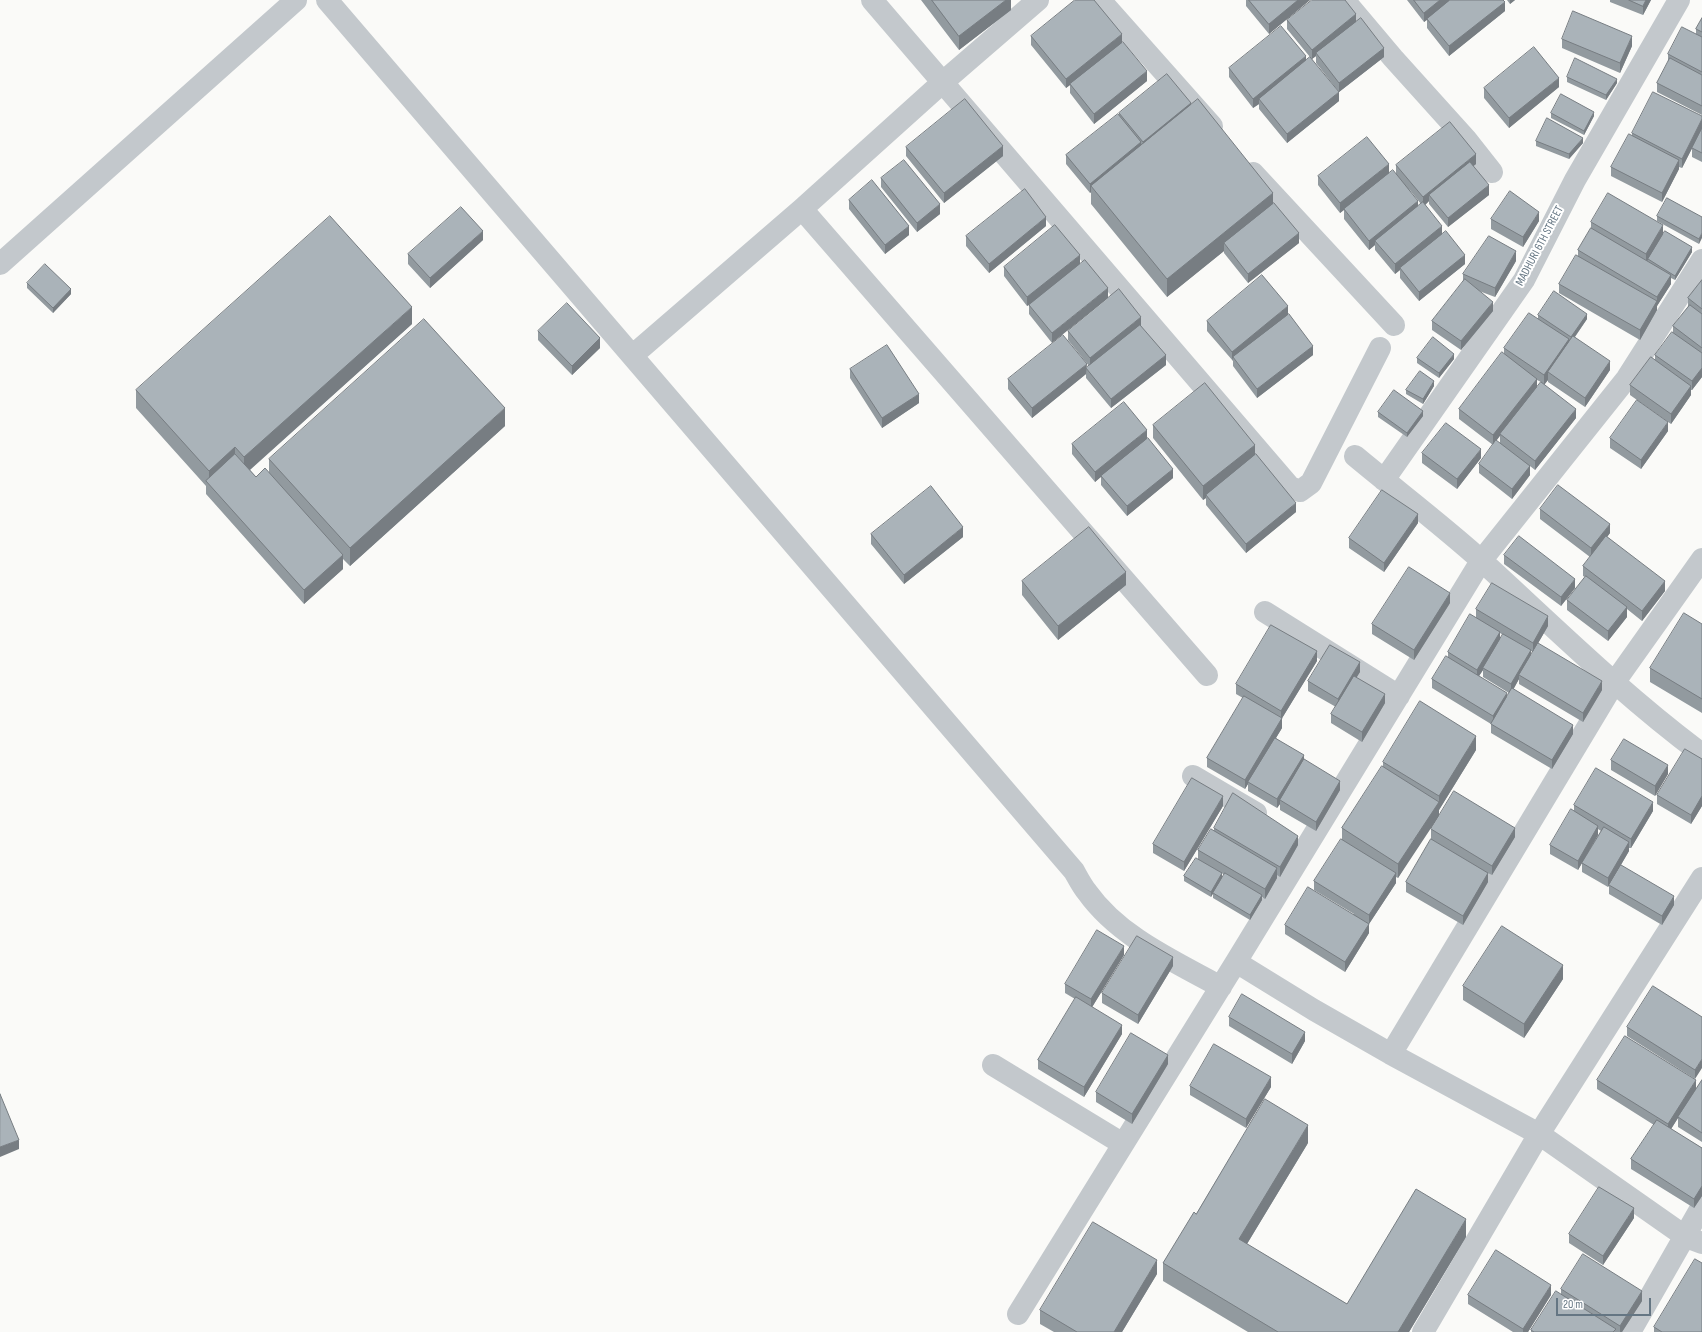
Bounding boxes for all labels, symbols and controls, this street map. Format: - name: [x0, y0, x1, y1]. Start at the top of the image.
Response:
- street label: MADHURI 6TH STREET: [1513, 204, 1567, 288]
- scale bar: [1558, 1290, 1653, 1316]
- text: 20 m: [1563, 1297, 1583, 1312]

